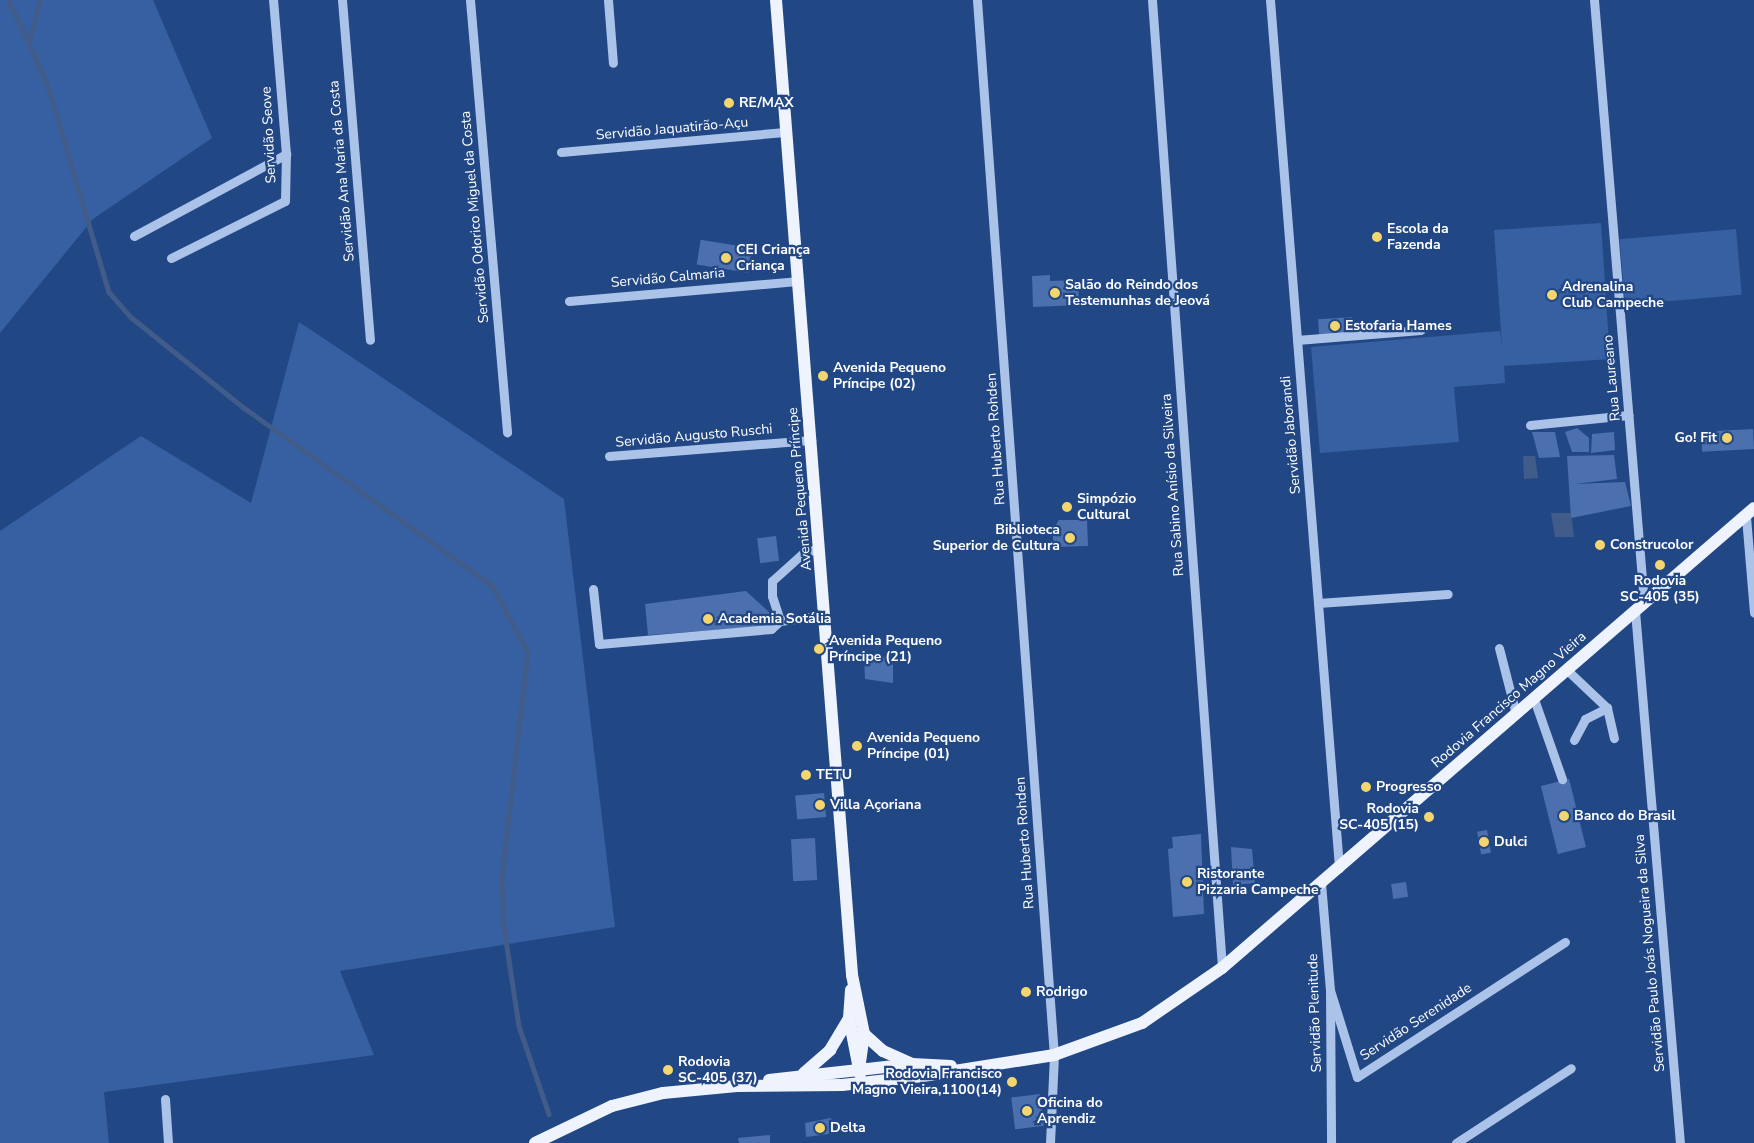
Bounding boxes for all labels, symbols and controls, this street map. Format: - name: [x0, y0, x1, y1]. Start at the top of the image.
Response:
- street label: Servidão Ana Maria da Costa: [326, 80, 358, 262]
- street label: Servidão Seove: [258, 86, 280, 184]
- place label: RE/MAX: [739, 95, 794, 111]
- marker: RE/MAX: [723, 97, 735, 109]
- street label: Servidão Odorico Miguel da Costa: [457, 110, 493, 324]
- street label: Servidão Jaquatirão-Açu: [595, 114, 749, 144]
- place label: Escola da Fazenda: [1387, 221, 1449, 253]
- marker: Escola da Fazenda: [1371, 231, 1383, 243]
- place label: CEI Criança Criança: [736, 242, 810, 274]
- marker: CEI Criança Criança: [720, 252, 732, 264]
- street label: Servidão Calmaria: [610, 265, 726, 291]
- place label: Salão do Reindo dos Testemunhas de Jeová: [1065, 277, 1210, 310]
- place label: Adrenalina Club Campeche: [1562, 279, 1664, 312]
- marker: Salão do Reindo dos Testemunhas de Jeová: [1049, 287, 1061, 299]
- marker: Adrenalina Club Campeche: [1546, 289, 1558, 301]
- place label: Estofaria Hames: [1345, 318, 1452, 334]
- marker: Estofaria Hames: [1329, 320, 1341, 332]
- street label: Rua Laureano: [1600, 334, 1624, 422]
- place label: Avenida Pequeno Príncipe (02): [833, 360, 946, 392]
- marker: Avenida Pequeno Príncipe (02): [817, 370, 829, 382]
- street label: Rua Huberto Rohden: [983, 372, 1009, 506]
- street label: Servidão Jaborandi: [1277, 375, 1305, 495]
- street label: Rua Sabino Anísio da Silveira: [1158, 393, 1188, 577]
- street label: Avenida Pequeno Príncipe: [784, 407, 816, 571]
- street label: Servidão Augusto Ruschi: [615, 421, 773, 451]
- place label: Go! Fit: [1675, 430, 1717, 446]
- marker: Go! Fit: [1721, 432, 1733, 444]
- place label: Simpózio Cultural: [1077, 491, 1136, 524]
- marker: Simpózio Cultural: [1061, 501, 1073, 513]
- place label: Biblioteca Superior de Cultura: [933, 522, 1060, 554]
- marker: Biblioteca Superior de Cultura: [1064, 532, 1076, 544]
- place label: Construcolor: [1610, 537, 1693, 553]
- marker: Construcolor: [1594, 539, 1606, 551]
- marker: Rodovia SC-405 (35): [1654, 559, 1666, 571]
- place label: Rodovia SC-405 (35): [1620, 573, 1700, 606]
- place label: Academia Sotália: [718, 611, 831, 627]
- marker: Academia Sotália: [702, 613, 714, 625]
- street label: Rodovia Francisco Magno Vieira: [1428, 628, 1590, 772]
- place label: Avenida Pequeno Príncipe (21): [829, 633, 942, 666]
- marker: Avenida Pequeno Príncipe (21): [813, 643, 825, 655]
- place label: Avenida Pequeno Príncipe (01): [867, 730, 980, 762]
- marker: Avenida Pequeno Príncipe (01): [851, 740, 863, 752]
- place label: TETU: [816, 767, 852, 783]
- marker: TETU: [800, 769, 812, 781]
- street label: Rua Huberto Rohden: [1012, 776, 1038, 910]
- place label: Progresso: [1376, 779, 1442, 795]
- marker: Progresso: [1360, 781, 1372, 793]
- place label: Villa Açoriana: [830, 797, 921, 813]
- marker: Villa Açoriana: [814, 799, 826, 811]
- place label: Rodovia SC-405 (15): [1339, 801, 1419, 834]
- place label: Banco do Brasil: [1574, 808, 1676, 824]
- marker: Banco do Brasil: [1558, 810, 1570, 822]
- marker: Rodovia SC-405 (15): [1423, 811, 1435, 823]
- street label: Servidão Paulo Joás Nogueira da Silva: [1631, 833, 1669, 1073]
- place label: Dulci: [1494, 834, 1527, 850]
- marker: Dulci: [1478, 836, 1490, 848]
- place label: Ristorante Pizzaria Campeche: [1197, 866, 1319, 899]
- marker: Ristorante Pizzaria Campeche: [1181, 876, 1193, 888]
- street label: Servidão Plenitude: [1305, 953, 1325, 1073]
- street label: Servidão Serenidade: [1357, 980, 1475, 1064]
- place label: Rodrigo: [1036, 984, 1087, 1000]
- marker: Rodrigo: [1020, 986, 1032, 998]
- place label: Rodovia SC-405 (37): [678, 1054, 758, 1086]
- marker: Rodovia SC-405 (37): [662, 1064, 674, 1076]
- place label: Rodovia Francisco Magno Vieira,1100(14): [852, 1066, 1002, 1098]
- marker: Rodovia Francisco Magno Vieira,1100(14): [1006, 1076, 1018, 1088]
- place label: Oficina do Aprendiz: [1037, 1095, 1103, 1128]
- marker: Oficina do Aprendiz: [1021, 1105, 1033, 1117]
- place label: Delta: [830, 1120, 866, 1136]
- marker: Delta: [814, 1122, 826, 1134]

